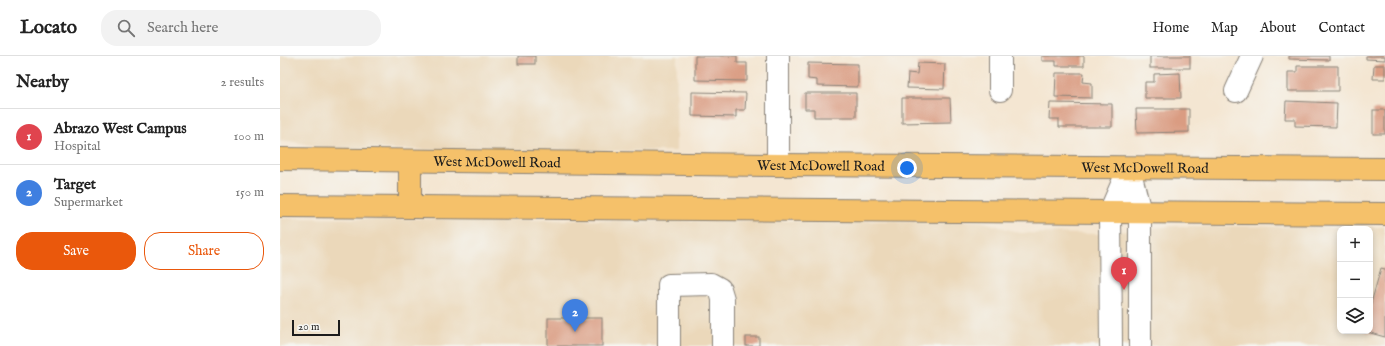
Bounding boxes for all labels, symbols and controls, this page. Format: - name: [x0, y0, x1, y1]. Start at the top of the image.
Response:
- search box: [101, 10, 381, 46]
- text: Locato: [20, 16, 77, 40]
- icon: search: [115, 17, 137, 39]
- text: Search here: [147, 18, 219, 37]
- text: Home: [1153, 19, 1189, 37]
- text: Map: [1211, 19, 1238, 37]
- text: About: [1260, 19, 1296, 37]
- text: Contact: [1318, 19, 1365, 37]
- text: Nearby: [16, 72, 69, 93]
- text: 2 results: [220, 74, 264, 91]
- text: Abrazo West Campus: [54, 119, 186, 138]
- text: 1: [27, 128, 31, 145]
- text: 100 m: [234, 128, 264, 145]
- text: Hospital: [54, 138, 101, 155]
- street label: West McDowell Road: [433, 153, 561, 172]
- street label: West McDowell Road: [757, 157, 885, 176]
- your location: [897, 158, 917, 178]
- street label: West McDowell Road: [1081, 159, 1209, 178]
- text: Target: [54, 175, 96, 194]
- text: 2: [26, 184, 32, 201]
- text: 150 m: [235, 184, 264, 201]
- text: Supermarket: [54, 194, 123, 211]
- map controls: [1337, 226, 1373, 334]
- button: +: [1337, 226, 1373, 262]
- button: Save: [16, 232, 136, 270]
- button: Share: [144, 232, 264, 270]
- pin: 1: [1111, 257, 1137, 290]
- button: −: [1337, 262, 1373, 298]
- button: layers: [1337, 298, 1373, 334]
- pin: 2: [562, 299, 588, 332]
- scale bar: [292, 318, 340, 337]
- text: 20 m: [298, 320, 319, 334]

